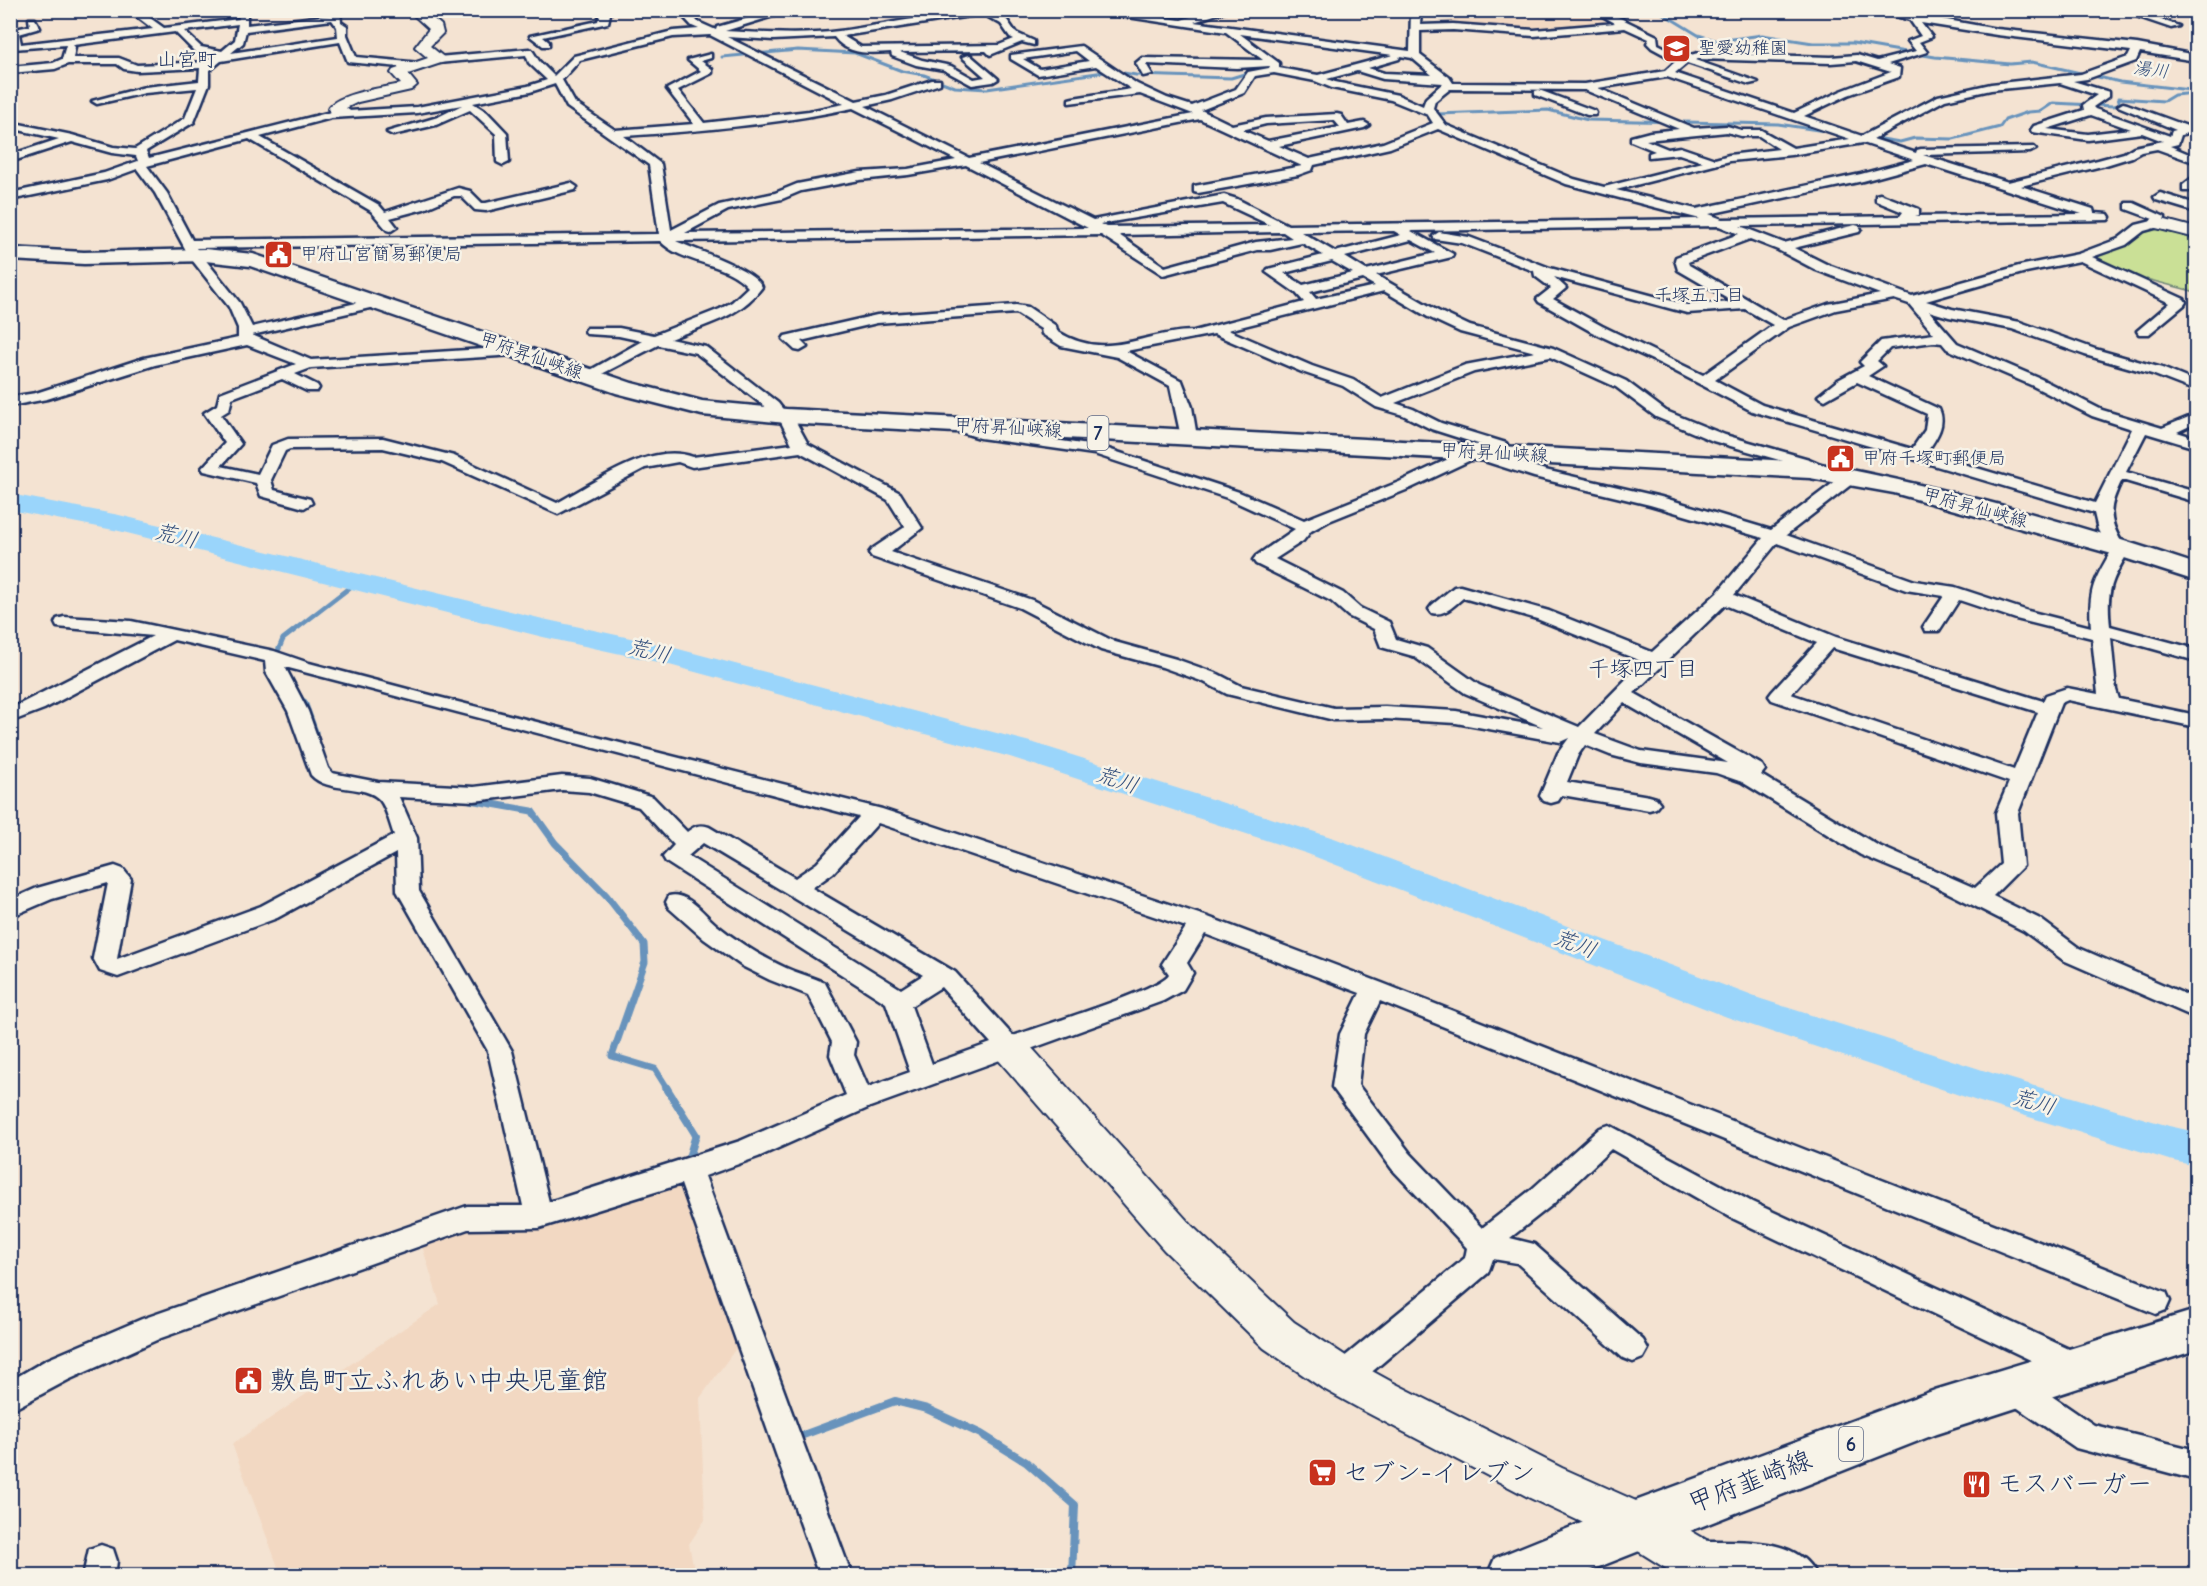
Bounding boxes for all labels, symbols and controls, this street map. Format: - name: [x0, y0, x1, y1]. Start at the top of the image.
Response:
- school or university icon: 聖愛幼稚園: [1661, 32, 1693, 64]
- place label: 聖愛幼稚園: [1698, 38, 1788, 59]
- district label: 山宮町: [157, 48, 217, 71]
- water label: 湯川: [2132, 57, 2170, 83]
- public building icon: 甲府山宮簡易郵便局: [263, 238, 295, 270]
- place label: 甲府山宮簡易郵便局: [300, 244, 462, 265]
- district label: 千塚五丁目: [1654, 285, 1744, 306]
- street label: 甲府昇仙峡線: [477, 328, 585, 384]
- street label: 甲府昇仙峡線: [954, 415, 1062, 441]
- road number: 7: [1088, 416, 1108, 450]
- street label: 甲府昇仙峡線: [1440, 440, 1548, 466]
- public building icon: 甲府千塚町郵便局: [1825, 442, 1857, 474]
- place label: 甲府千塚町郵便局: [1862, 448, 2006, 469]
- street label: 甲府昇仙峡線: [1920, 484, 2030, 532]
- water label: 荒川: [152, 518, 200, 554]
- water label: 荒川: [625, 633, 673, 669]
- district label: 千塚四丁目: [1588, 656, 1698, 682]
- water label: 荒川: [1092, 761, 1142, 799]
- water label: 荒川: [1550, 924, 1600, 964]
- water label: 荒川: [2009, 1083, 2059, 1121]
- public building icon: 敷島町立ふれあい中央児童館: [233, 1365, 265, 1397]
- place label: 敷島町立ふれあい中央児童館: [270, 1366, 608, 1396]
- road number: 6: [1839, 1427, 1863, 1461]
- street label: 甲府韮崎線: [1684, 1445, 1816, 1519]
- supermarket icon: セブン-イレブン: [1306, 1457, 1338, 1489]
- place label: セブン-イレブン: [1343, 1458, 1535, 1488]
- restaurant icon: モスバーガー: [1960, 1468, 1992, 1500]
- place label: モスバーガー: [1997, 1469, 2152, 1499]

